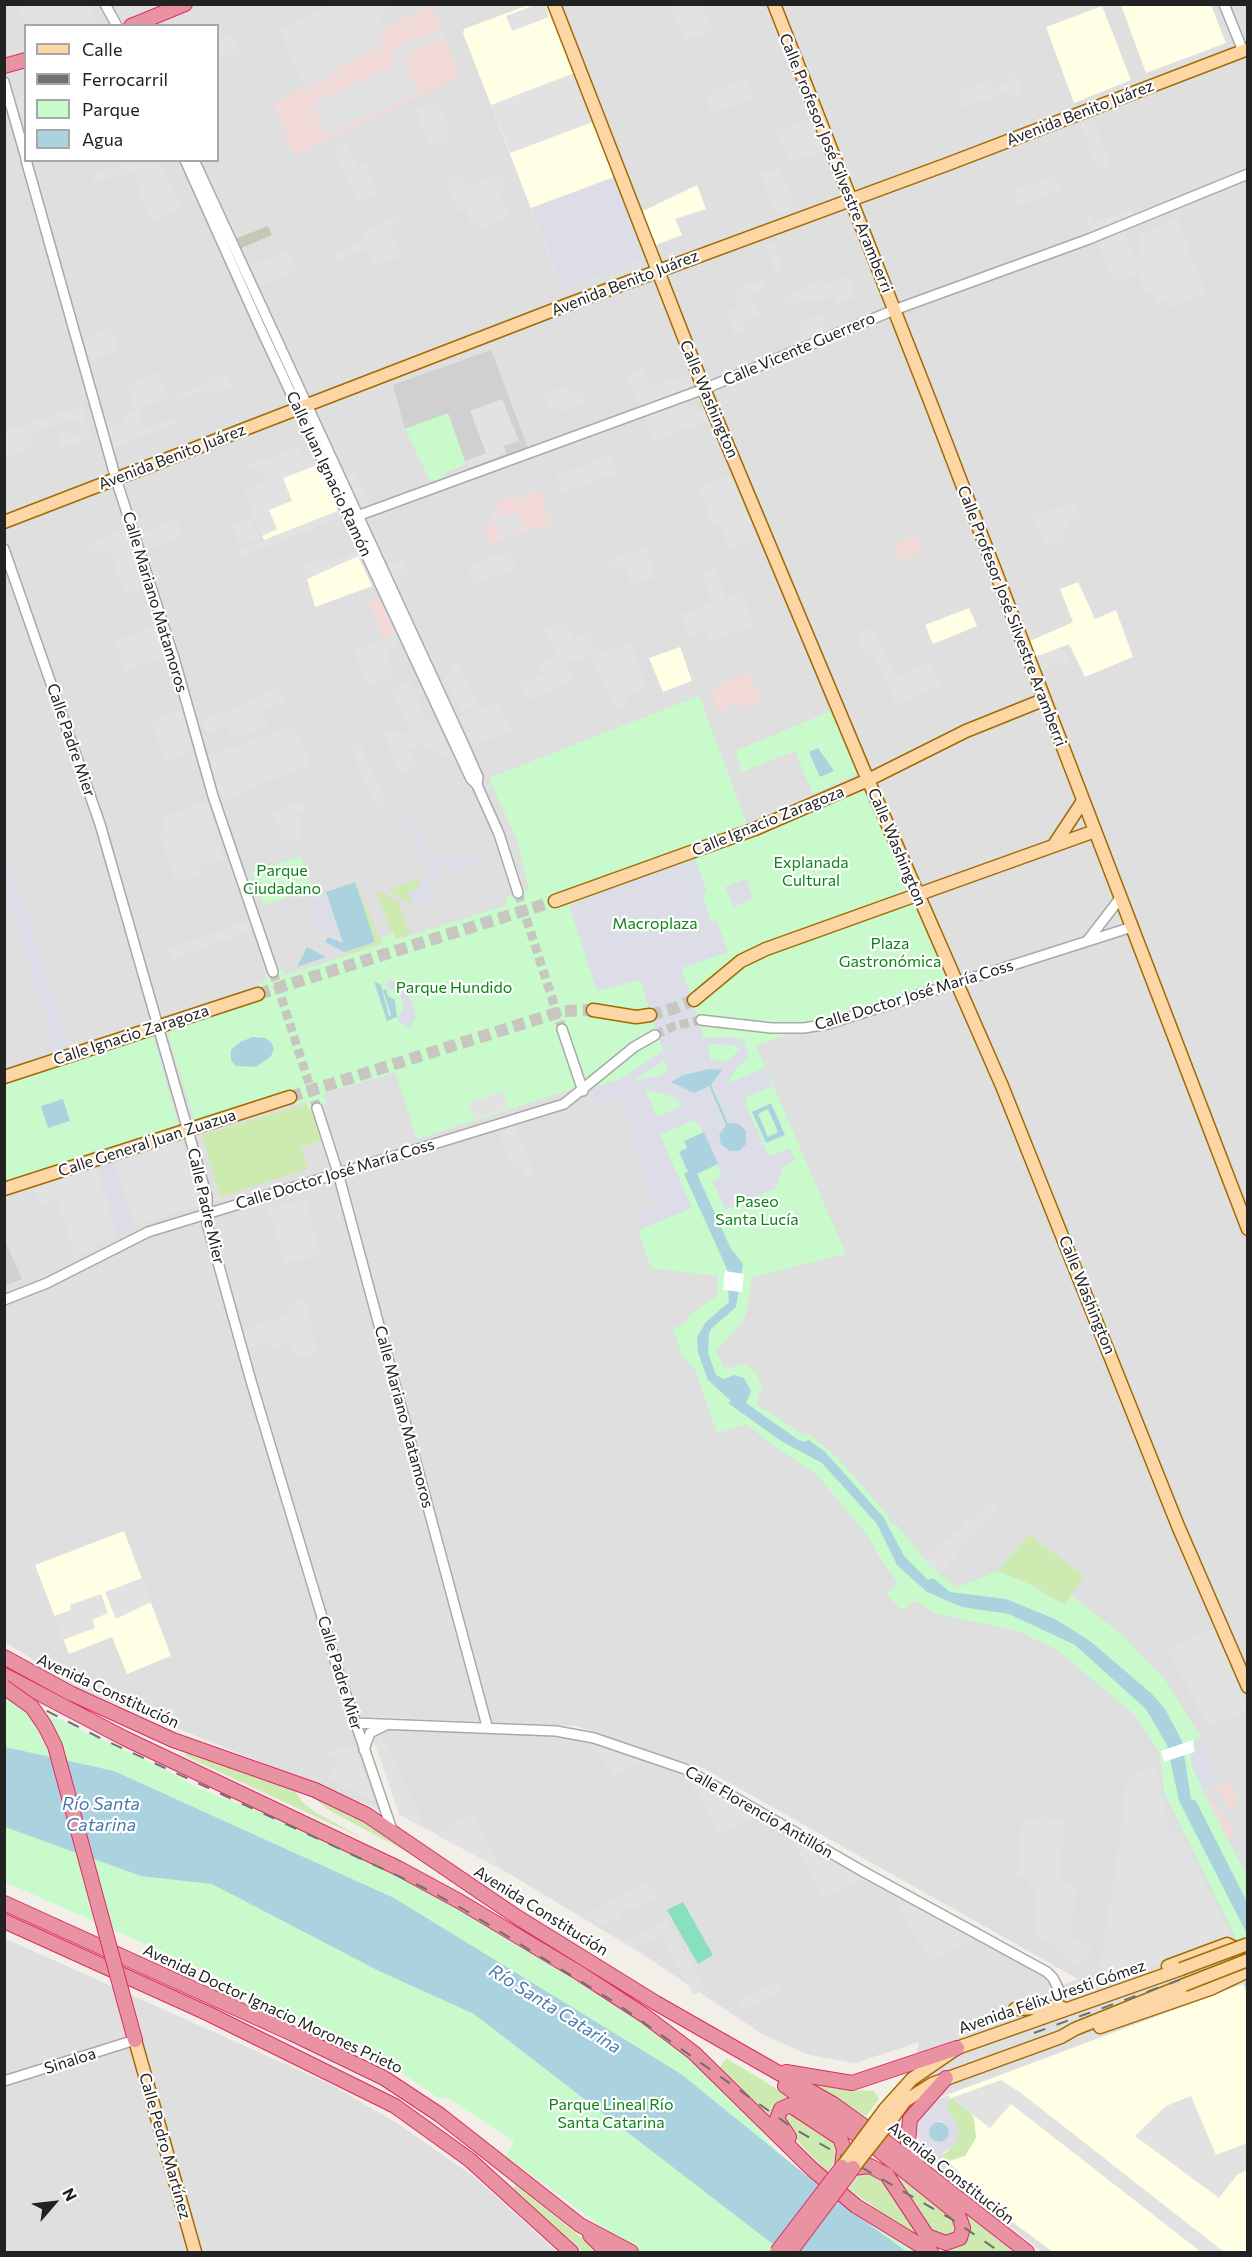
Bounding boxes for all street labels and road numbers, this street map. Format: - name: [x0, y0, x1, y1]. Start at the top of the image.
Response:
- street label: Calle Profesor José Silvestre Aramberri: [775, 31, 897, 295]
- street label: Avenida Benito Juárez: [1004, 76, 1156, 150]
- street label: Avenida Benito Juárez: [549, 246, 701, 320]
- street label: Calle Vicente Guerrero: [720, 308, 878, 390]
- street label: Calle Washington: [675, 337, 743, 461]
- street label: Calle Juan Ignacio Ramón: [282, 388, 376, 560]
- street label: Avenida Benito Juárez: [96, 420, 248, 494]
- street label: Calle Profesor José Silvestre Aramberri: [953, 483, 1071, 749]
- street label: Calle Mariano Matamoros: [118, 509, 192, 695]
- street label: Calle Padre Mier: [43, 681, 99, 799]
- street label: Calle Ignacio Zaragoza: [689, 782, 847, 860]
- street label: Calle Washington: [863, 785, 931, 909]
- street label: Calle Doctor José María Coss: [812, 956, 1016, 1034]
- street label: Calle Ignacio Zaragoza: [51, 1001, 211, 1069]
- street label: Calle General Juan Zuazua: [56, 1105, 238, 1181]
- street label: Calle Doctor José María Coss: [233, 1135, 437, 1213]
- street label: Calle Padre Mier: [183, 1146, 229, 1266]
- street label: Calle Washington: [1054, 1233, 1120, 1357]
- street label: Calle Mariano Matamoros: [370, 1324, 438, 1510]
- street label: Calle Padre Mier: [313, 1614, 367, 1732]
- street label: Avenida Constitución: [34, 1650, 182, 1732]
- street label: Calle Florencio Antillón: [682, 1762, 836, 1862]
- street label: Avenida Constitución: [470, 1862, 612, 1960]
- street label: Avenida Doctor Ignacio Morones Prieto: [140, 1940, 406, 2078]
- street label: Avenida Félix Uresti Gómez: [956, 1956, 1148, 2038]
- street label: Sinaloa: [42, 2044, 98, 2078]
- street label: Calle Pedro Martínez: [135, 2071, 195, 2221]
- street label: Avenida Constitución: [884, 2118, 1018, 2228]

